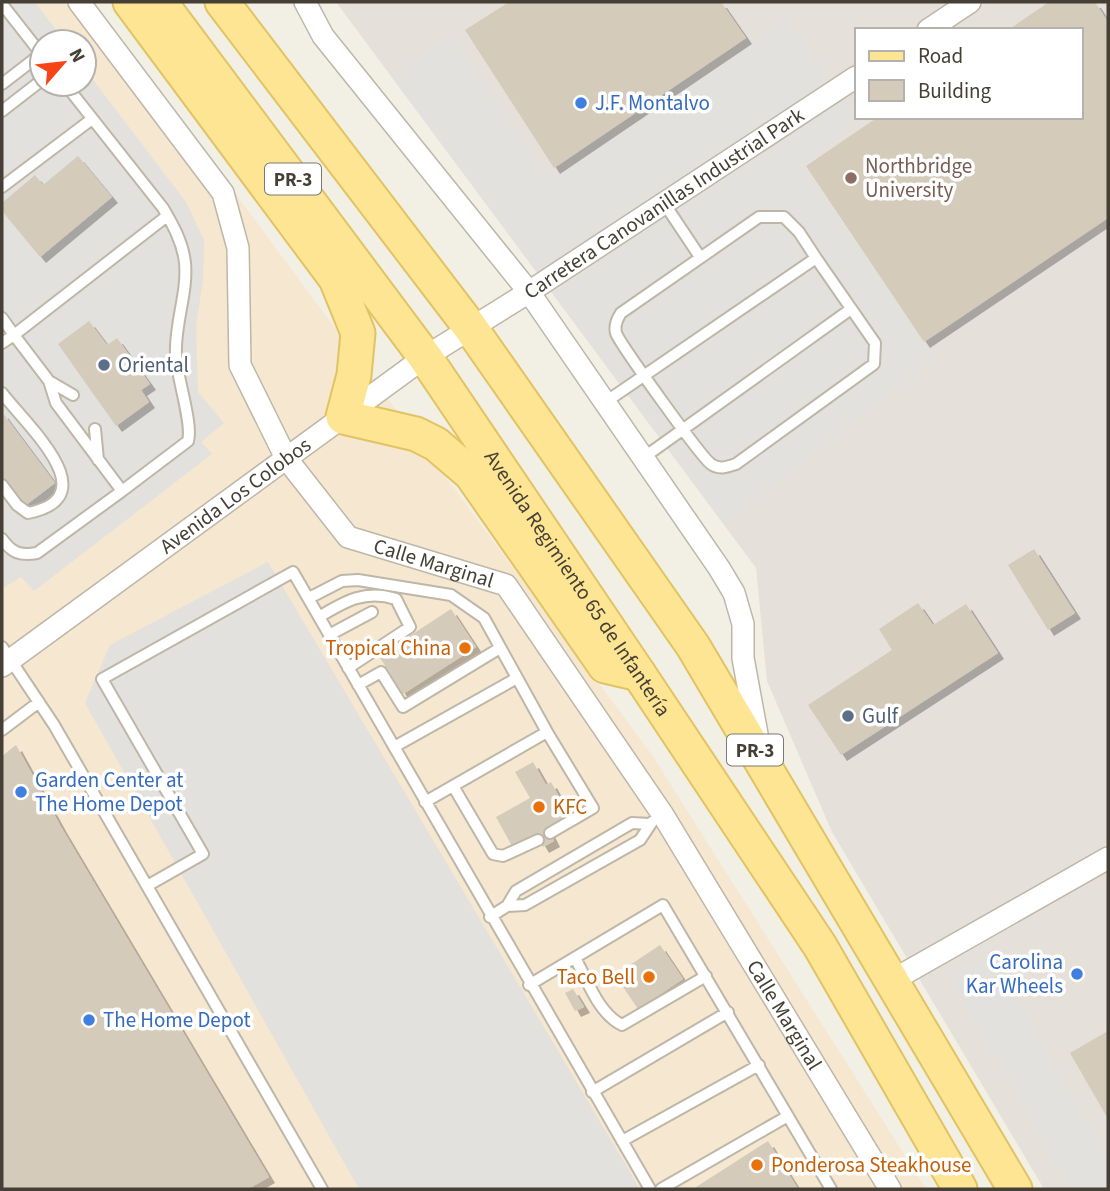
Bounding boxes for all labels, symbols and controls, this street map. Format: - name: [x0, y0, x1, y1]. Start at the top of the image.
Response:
- north arrow: [28, 28, 98, 98]
- legend: [855, 28, 1082, 119]
- text: Road: [918, 41, 963, 71]
- text: N: [62, 44, 92, 68]
- text: Building: [918, 76, 992, 106]
- place label: J.F. Montalvo: [595, 88, 710, 118]
- marker: J.F. Montalvo: [573, 95, 589, 111]
- street label: Carretera Canovanillas Industrial Park: [518, 100, 811, 306]
- place label: Northbridge University: [865, 151, 972, 205]
- road number: PR-3: [265, 164, 321, 195]
- marker: Northbridge University: [843, 170, 859, 186]
- place label: Oriental: [118, 350, 189, 380]
- marker: Oriental: [96, 357, 112, 373]
- street label: Avenida Los Colobos: [154, 430, 317, 561]
- street label: Avenida Regimiento 65 de Infantería: [477, 444, 678, 723]
- street label: Calle Marginal: [370, 531, 497, 595]
- place label: Tropical China: [325, 633, 451, 663]
- marker: Tropical China: [457, 640, 473, 656]
- place label: Gulf: [862, 701, 899, 731]
- marker: Gulf: [840, 708, 856, 724]
- road number: PR-3: [727, 734, 783, 765]
- place label: Garden Center at The Home Depot: [35, 765, 183, 819]
- marker: Garden Center at The Home Depot: [13, 784, 29, 800]
- place label: KFC: [553, 792, 587, 822]
- marker: KFC: [531, 799, 547, 815]
- place label: Carolina Kar Wheels: [966, 947, 1063, 1001]
- street label: Calle Marginal: [739, 954, 829, 1076]
- place label: Taco Bell: [556, 962, 635, 992]
- marker: Carolina Kar Wheels: [1069, 966, 1085, 982]
- marker: Taco Bell: [641, 969, 657, 985]
- place label: The Home Depot: [103, 1005, 251, 1035]
- marker: The Home Depot: [81, 1012, 97, 1028]
- place label: Ponderosa Steakhouse: [771, 1150, 971, 1180]
- marker: Ponderosa Steakhouse: [749, 1157, 765, 1173]

